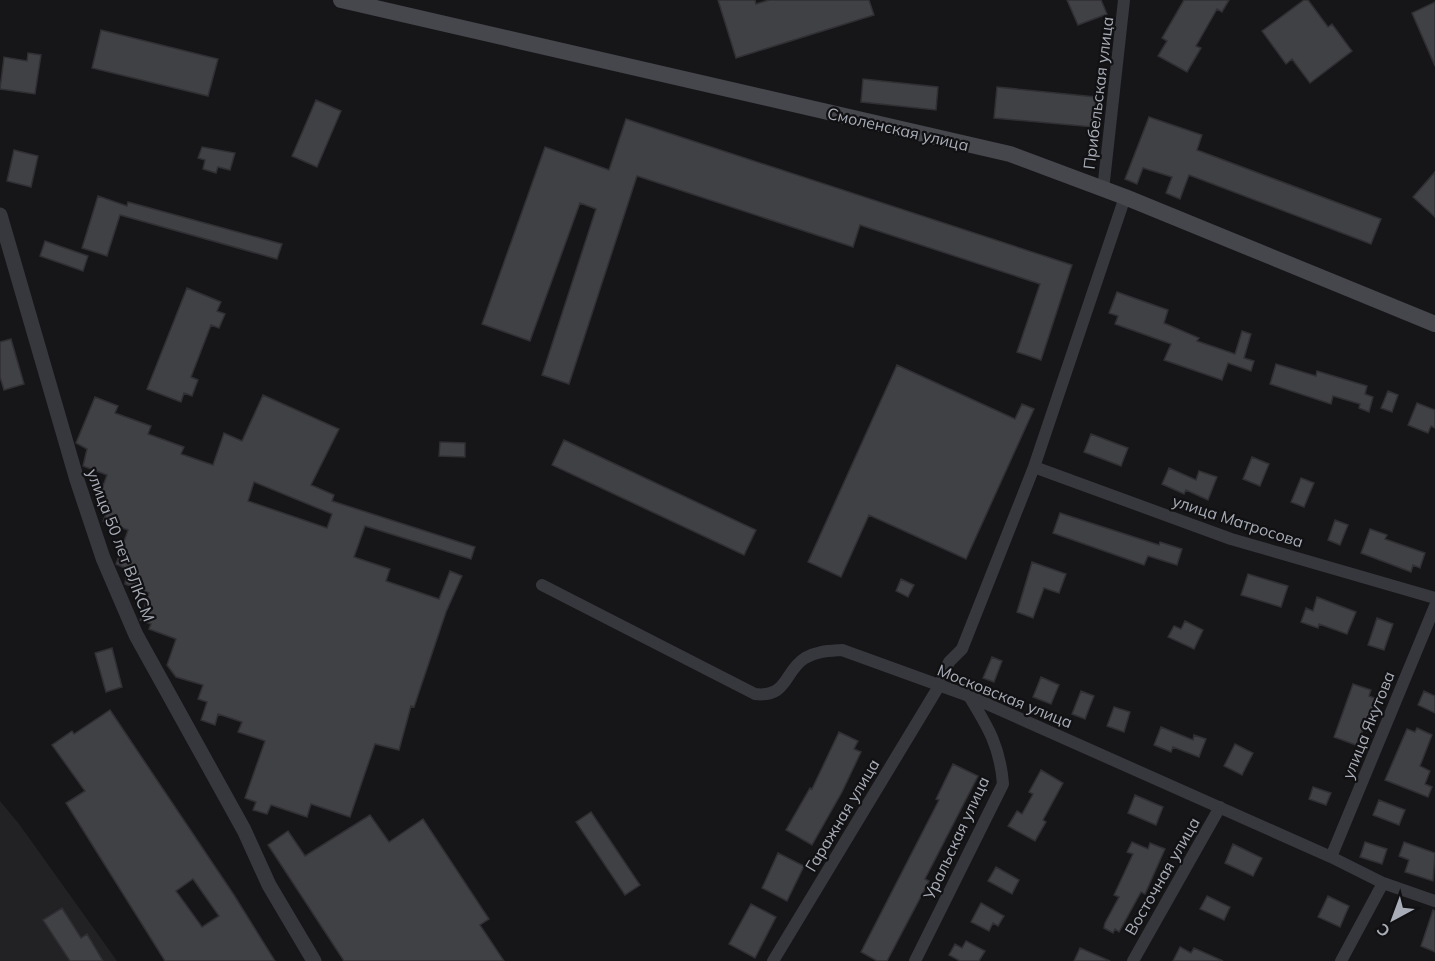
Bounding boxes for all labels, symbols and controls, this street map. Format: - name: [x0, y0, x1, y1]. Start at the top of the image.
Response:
- street label: Прибельская улица: [1079, 15, 1117, 171]
- street label: Смоленская улица: [825, 103, 971, 155]
- street label: улица 50 лет ВЛКСМ: [83, 466, 159, 624]
- street label: улица Матросова: [1170, 490, 1306, 552]
- street label: Московская улица: [935, 660, 1075, 732]
- street label: улица Якутова: [1337, 668, 1399, 782]
- street label: Гаражная улица: [801, 755, 883, 875]
- street label: Уральская улица: [918, 773, 993, 904]
- street label: Восточная улица: [1120, 814, 1204, 938]
- north arrow: [1363, 889, 1423, 949]
- text: С: [1372, 919, 1394, 941]

